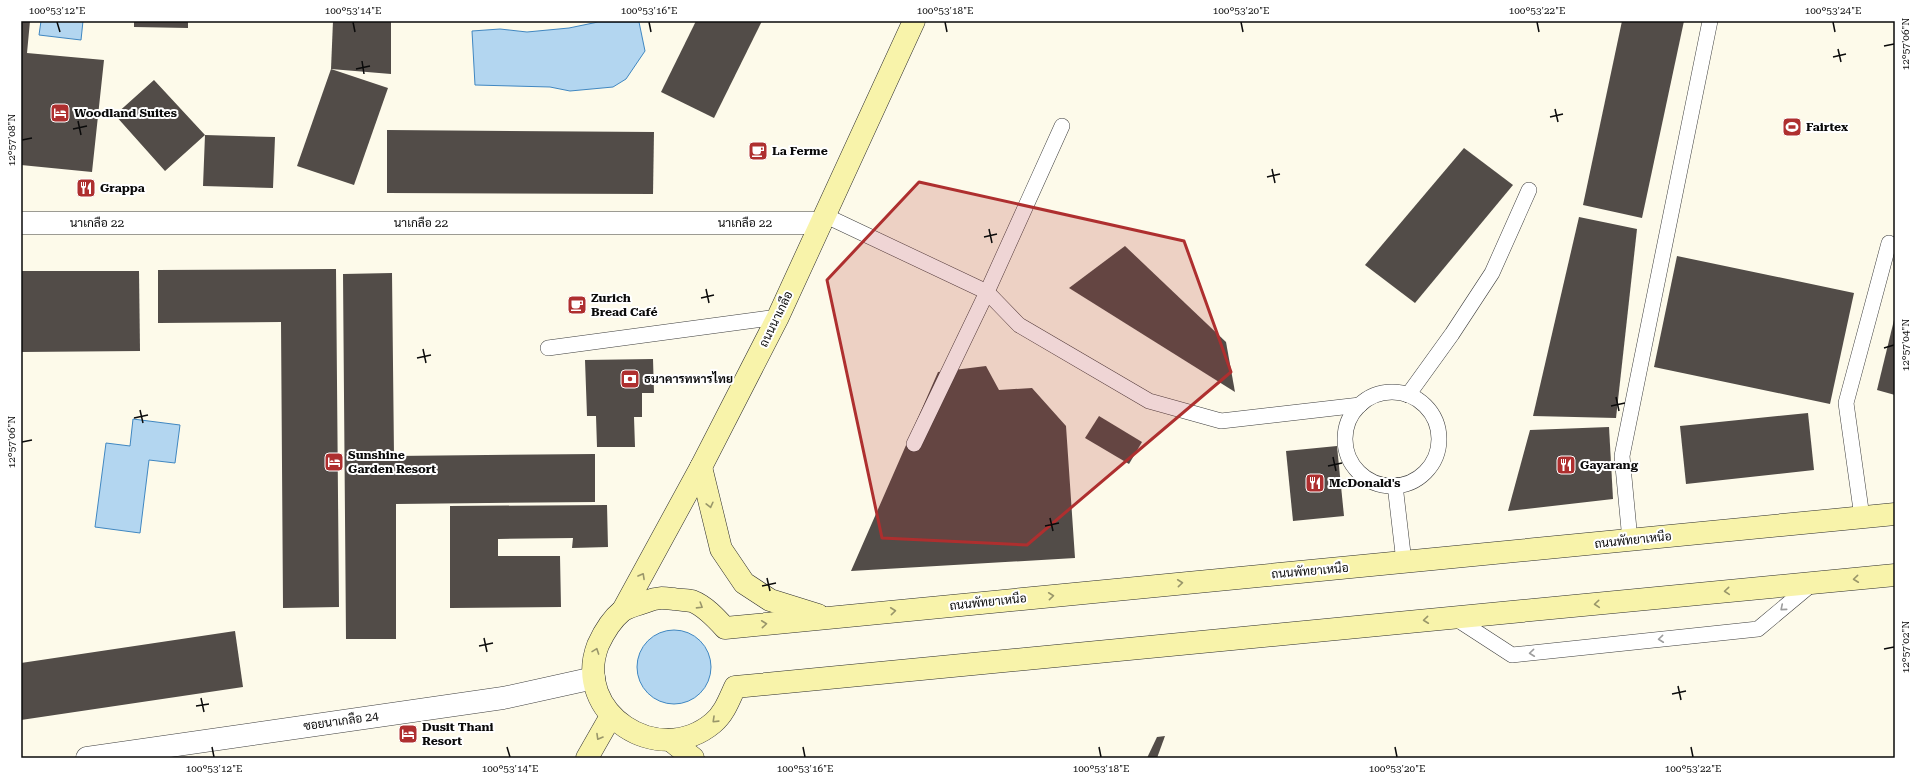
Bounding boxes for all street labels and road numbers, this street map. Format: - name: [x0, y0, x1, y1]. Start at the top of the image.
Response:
- street label: นาเกลือ 22: [70, 216, 125, 230]
- street label: นาเกลือ 22: [394, 216, 449, 230]
- street label: นาเกลือ 22: [718, 216, 773, 230]
- street label: ถนนนาเกลือ: [756, 289, 796, 349]
- street label: ถนนพัทยาเหนือ: [1594, 529, 1672, 551]
- street label: ถนนพัทยาเหนือ: [1271, 561, 1349, 581]
- street label: ถนนพัทยาเหนือ: [949, 591, 1027, 613]
- street label: ซอยนาเกลือ 24: [302, 709, 380, 733]

